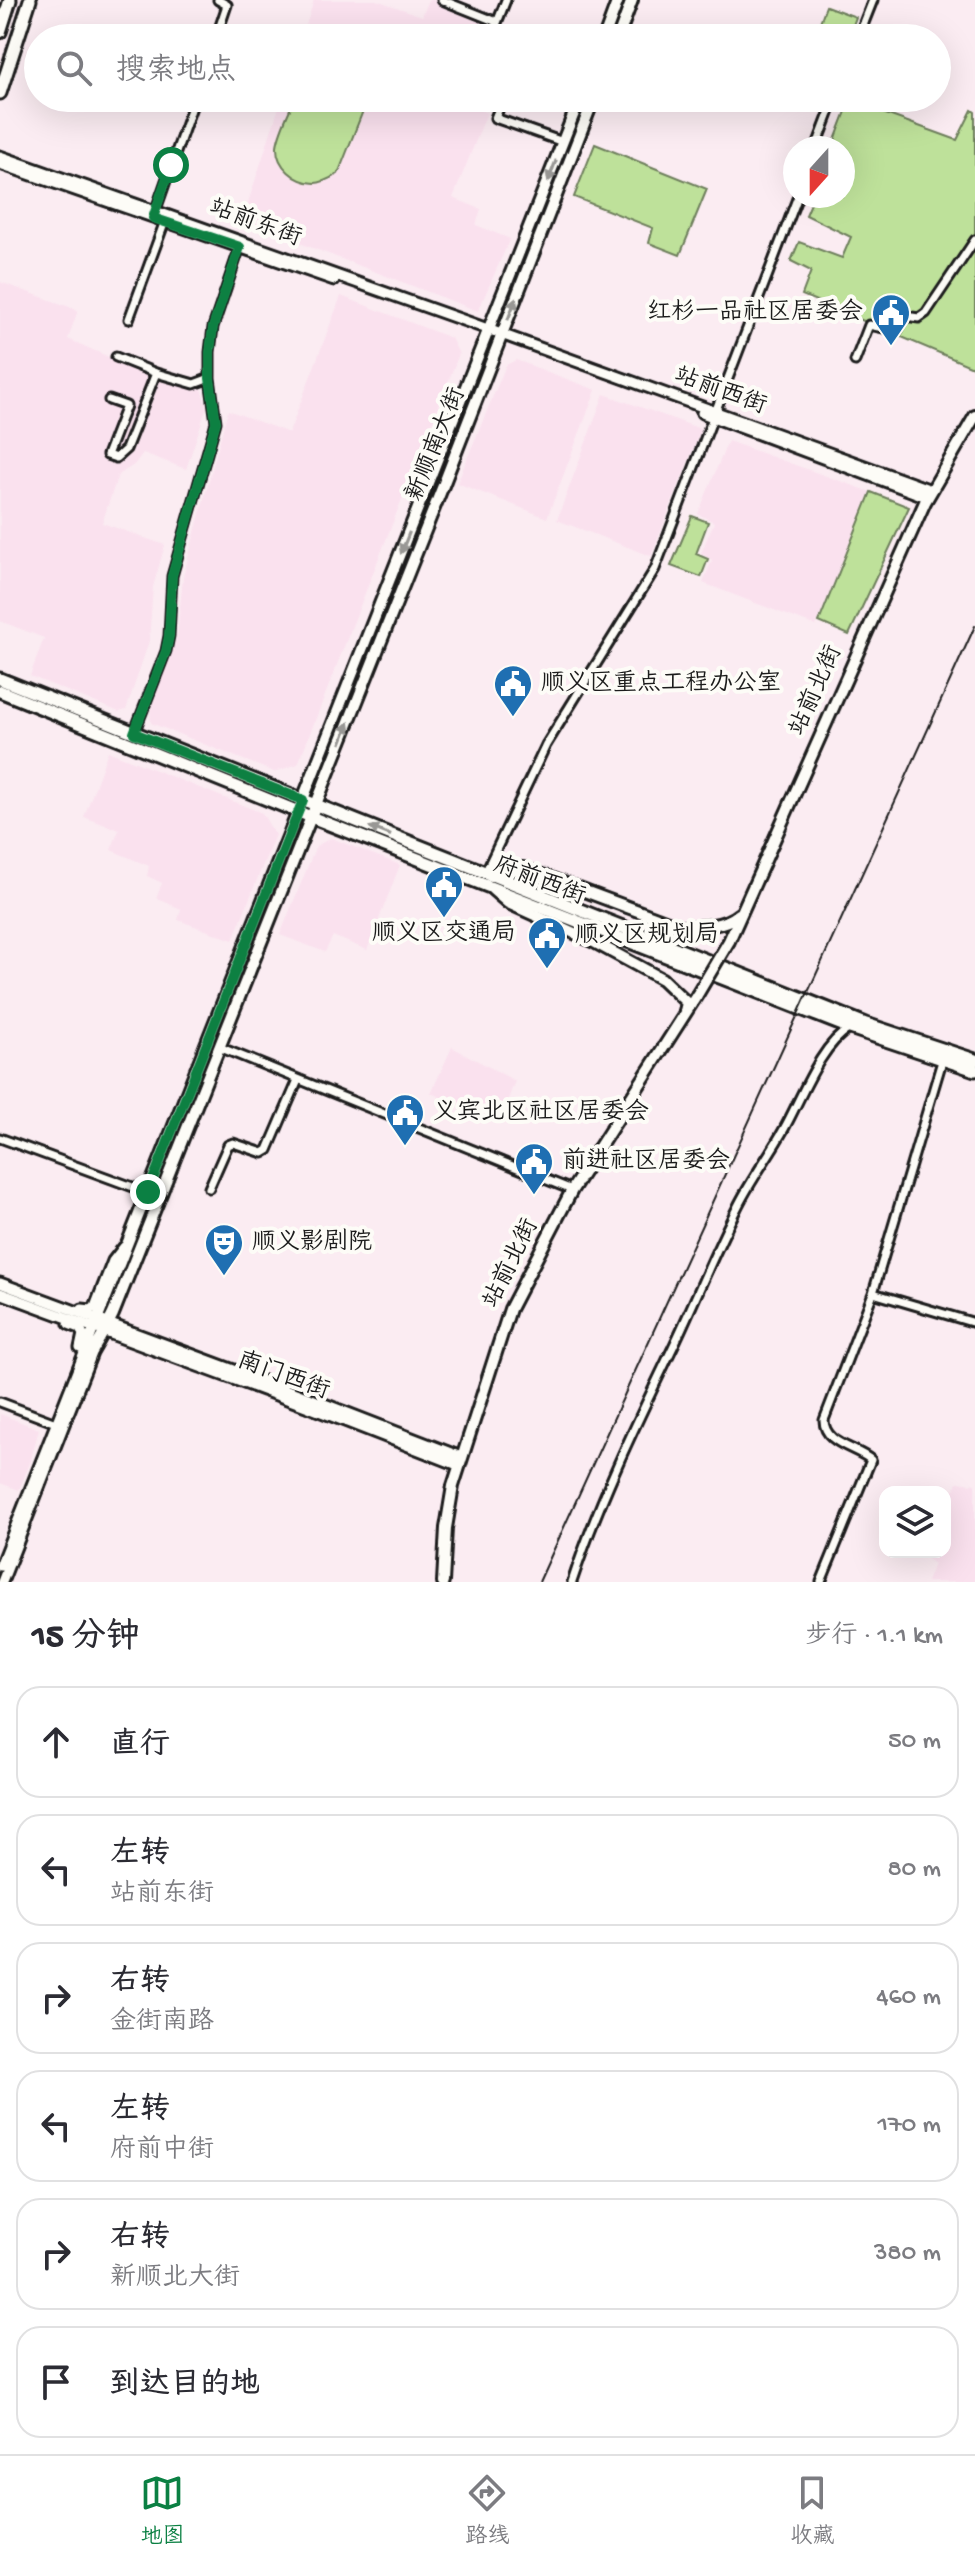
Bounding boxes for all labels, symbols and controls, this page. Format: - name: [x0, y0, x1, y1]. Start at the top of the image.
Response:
- search box: [24, 24, 951, 112]
- icon: search: [52, 46, 96, 90]
- text: 搜索地点: [116, 55, 236, 90]
- north arrow: [783, 136, 855, 208]
- route start: [153, 147, 189, 183]
- one-way arrow: [545, 159, 558, 183]
- street label: 站前东街: [205, 193, 305, 254]
- public building icon: 红杉一品社区居委会: [870, 292, 912, 347]
- one-way arrow: [506, 297, 519, 321]
- place label: 红杉一品社区居委会: [647, 298, 863, 328]
- street label: 站前西街: [670, 361, 770, 422]
- street label: 新顺南大街: [400, 384, 473, 506]
- one-way arrow: [398, 531, 411, 555]
- street label: 站前北街: [783, 641, 850, 741]
- public building icon: 顺义区重点工程办公室: [492, 663, 534, 718]
- place label: 顺义区重点工程办公室: [541, 669, 781, 699]
- one-way arrow: [338, 721, 351, 745]
- one-way arrow: [368, 824, 392, 837]
- street label: 府前西街: [489, 850, 589, 913]
- public building icon: 顺义区交通局: [423, 864, 465, 919]
- public building icon: 顺义区规划局: [526, 915, 568, 970]
- place label: 顺义区交通局: [372, 919, 516, 949]
- place label: 顺义区规划局: [575, 921, 719, 951]
- public building icon: 义宾北区社区居委会: [384, 1092, 426, 1147]
- place label: 义宾北区社区居委会: [433, 1098, 649, 1128]
- public building icon: 前进社区居委会: [513, 1141, 555, 1196]
- place label: 前进社区居委会: [562, 1147, 730, 1177]
- route end: [130, 1174, 166, 1210]
- street label: 站前北街: [477, 1214, 546, 1313]
- theatre icon: 顺义影剧院: [203, 1222, 245, 1277]
- place label: 顺义影剧院: [252, 1228, 372, 1258]
- street label: 南门西街: [233, 1346, 333, 1407]
- map controls: [879, 1486, 951, 1558]
- button: layers: [879, 1486, 951, 1558]
- text: 15 分钟: [32, 1619, 140, 1659]
- text: 步行 · 1.1 km: [805, 1622, 943, 1653]
- icon: ahead: [34, 1720, 78, 1764]
- text: 50 m: [888, 1727, 941, 1758]
- text: 直行: [110, 1729, 170, 1764]
- text: 左转: [110, 1838, 170, 1873]
- icon: left: [34, 1848, 78, 1892]
- text: 80 m: [887, 1855, 941, 1886]
- text: 站前东街: [110, 1880, 214, 1911]
- text: 右转: [110, 1966, 170, 2001]
- icon: right: [34, 1976, 78, 2020]
- text: 460 m: [876, 1983, 941, 2014]
- text: 金街南路: [110, 2008, 214, 2039]
- text: 左转: [110, 2094, 170, 2129]
- icon: left: [34, 2104, 78, 2148]
- text: 170 m: [878, 2111, 941, 2142]
- text: 府前中街: [110, 2136, 214, 2167]
- text: 右转: [110, 2222, 170, 2257]
- icon: right: [34, 2232, 78, 2276]
- text: 380 m: [874, 2239, 941, 2270]
- text: 新顺北大街: [110, 2264, 240, 2295]
- icon: arrive: [34, 2360, 78, 2404]
- text: 到达目的地: [110, 2369, 260, 2404]
- tab: 地图: [140, 2471, 185, 2551]
- tab: 路线: [465, 2471, 510, 2551]
- tab: 收藏: [790, 2471, 835, 2551]

